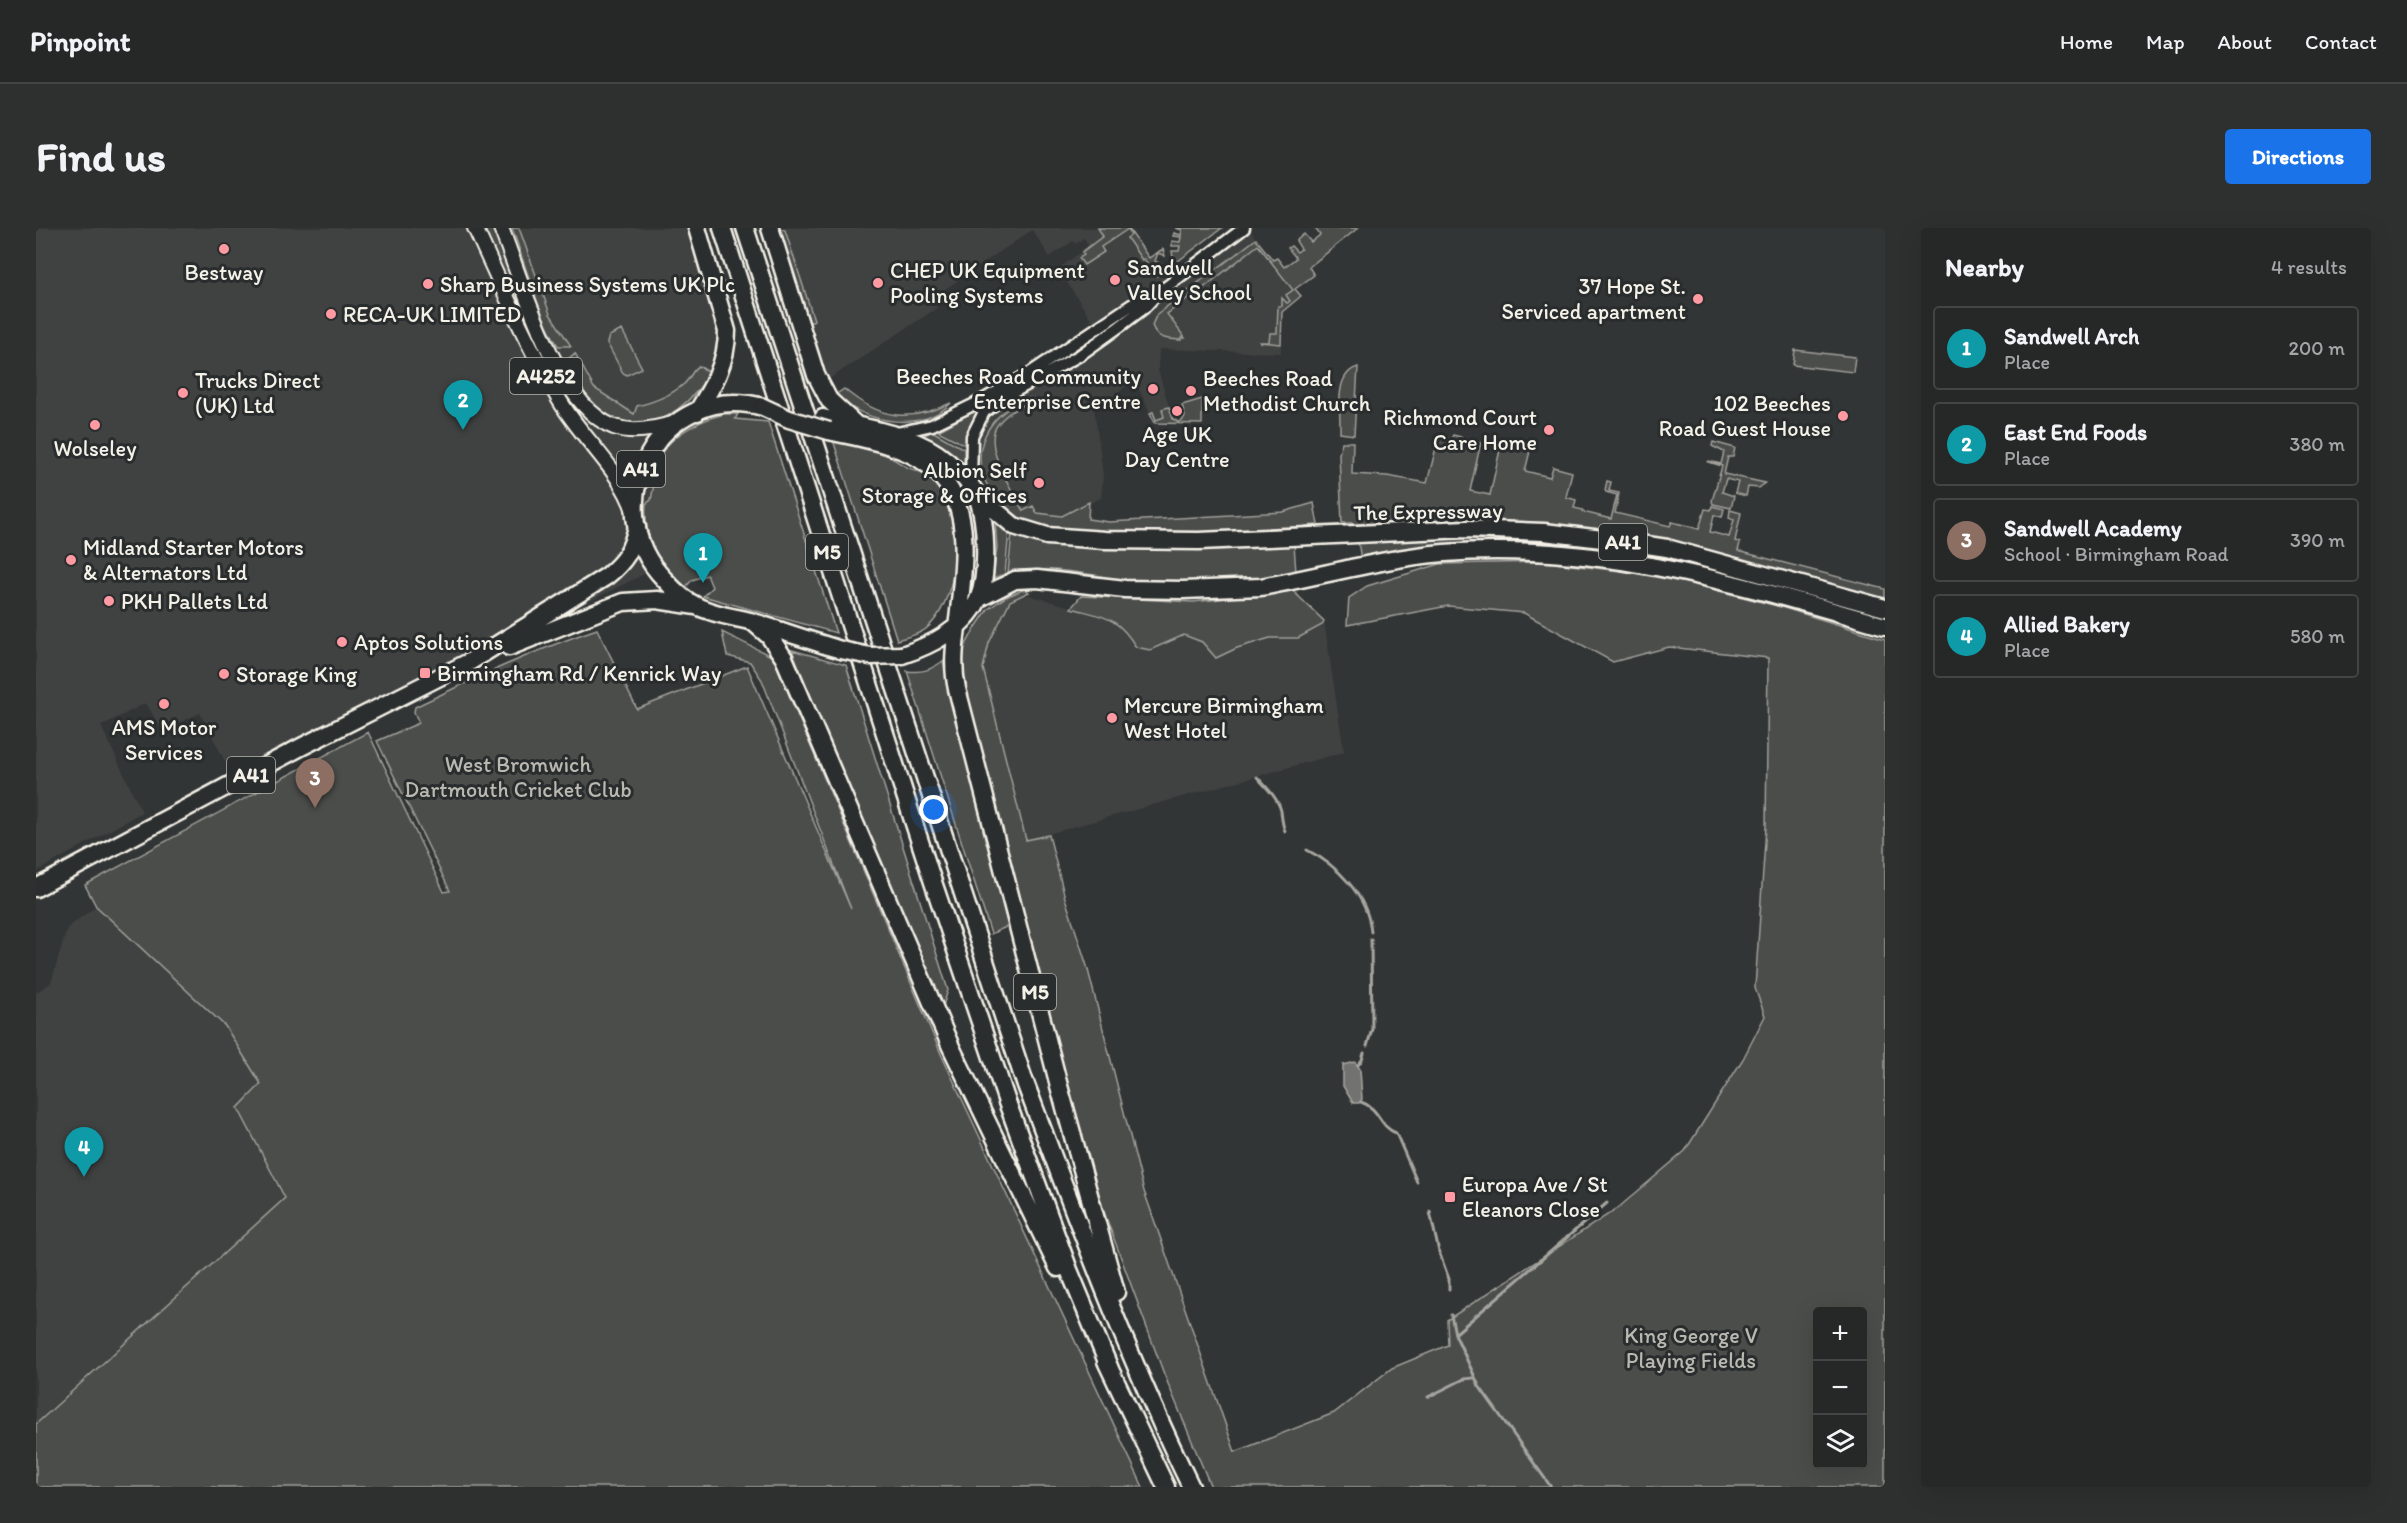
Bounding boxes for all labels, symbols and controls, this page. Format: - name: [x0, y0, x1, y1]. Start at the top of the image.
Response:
- text: Pinpoint: [30, 24, 131, 58]
- text: Home: [2060, 29, 2113, 54]
- text: Map: [2146, 29, 2185, 54]
- text: About: [2218, 29, 2272, 54]
- text: Contact: [2305, 29, 2377, 54]
- button: Directions: [2225, 129, 2371, 184]
- text: Find us: [36, 131, 166, 182]
- marker: Bestway: [217, 242, 231, 256]
- text: Nearby: [1945, 251, 2024, 283]
- place label: Sandwell Valley School: [1127, 254, 1251, 306]
- text: 4 results: [2271, 255, 2347, 279]
- place label: CHEP UK Equipment Pooling Systems: [890, 257, 1085, 309]
- place label: Bestway: [185, 259, 264, 286]
- place label: Sharp Business Systems UK Plc: [440, 271, 735, 298]
- marker: Sandwell Valley School: [1108, 273, 1122, 287]
- place label: 37 Hope St. Serviced apartment: [1501, 273, 1686, 325]
- marker: CHEP UK Equipment Pooling Systems: [871, 276, 885, 290]
- marker: Sharp Business Systems UK Plc: [421, 277, 435, 291]
- marker: 37 Hope St. Serviced apartment: [1691, 292, 1705, 306]
- place label: RECA-UK LIMITED: [343, 301, 521, 328]
- marker: RECA-UK LIMITED: [324, 307, 338, 321]
- text: Sandwell Arch: [2004, 323, 2139, 350]
- text: 1: [1962, 336, 1971, 360]
- text: 200 m: [2289, 336, 2345, 360]
- text: Place: [2004, 350, 2050, 374]
- road number: A4252: [510, 358, 582, 394]
- place label: Beeches Road Community Enterprise Centre: [896, 363, 1142, 415]
- place label: Beeches Road Methodist Church: [1203, 365, 1371, 417]
- place label: Trucks Direct (UK) Ltd: [195, 367, 320, 419]
- pin: 2: [444, 380, 482, 430]
- marker: Beeches Road Community Enterprise Centre: [1146, 382, 1160, 396]
- marker: Beeches Road Methodist Church: [1184, 384, 1198, 398]
- marker: Trucks Direct (UK) Ltd: [176, 386, 190, 400]
- place label: 102 Beeches Road Guest House: [1659, 390, 1831, 442]
- marker: Age UK Day Centre: [1170, 404, 1184, 418]
- place label: Richmond Court Care Home: [1383, 404, 1537, 456]
- marker: 102 Beeches Road Guest House: [1836, 409, 1850, 423]
- marker: Wolseley: [88, 418, 102, 432]
- text: East End Foods: [2004, 419, 2147, 446]
- place label: Age UK Day Centre: [1124, 421, 1230, 473]
- marker: Richmond Court Care Home: [1542, 423, 1556, 437]
- text: 2: [1961, 432, 1972, 456]
- text: 380 m: [2290, 432, 2345, 456]
- place label: Wolseley: [54, 435, 137, 462]
- text: Place: [2004, 446, 2050, 470]
- road number: A41: [617, 451, 665, 487]
- place label: Albion Self Storage & Offices: [862, 457, 1027, 509]
- marker: Albion Self Storage & Offices: [1032, 476, 1046, 490]
- street label: The Expressway: [1353, 497, 1504, 526]
- text: Sandwell Academy: [2004, 515, 2181, 542]
- road number: A41: [1599, 524, 1647, 560]
- text: 3: [1961, 528, 1972, 552]
- text: 390 m: [2290, 528, 2345, 552]
- place label: Midland Starter Motors & Alternators Ltd: [83, 534, 304, 586]
- pin: 1: [684, 534, 722, 583]
- road number: M5: [806, 534, 848, 570]
- text: School · Birmingham Road: [2004, 542, 2229, 566]
- marker: Midland Starter Motors & Alternators Ltd: [64, 553, 78, 567]
- place label: PKH Pallets Ltd: [121, 588, 268, 615]
- marker: PKH Pallets Ltd: [102, 594, 116, 608]
- text: Allied Bakery: [2004, 611, 2130, 638]
- text: 4: [1960, 624, 1973, 648]
- text: 580 m: [2290, 624, 2345, 648]
- place label: Aptos Solutions: [354, 629, 503, 656]
- marker: Aptos Solutions: [335, 635, 349, 649]
- text: Place: [2004, 638, 2050, 662]
- place label: Birmingham Rd / Kenrick Way: [437, 660, 722, 687]
- place label: Storage King: [236, 661, 358, 688]
- marker: Birmingham Rd / Kenrick Way: [418, 666, 432, 680]
- marker: Storage King: [217, 667, 231, 681]
- place label: Mercure Birmingham West Hotel: [1124, 692, 1324, 744]
- marker: AMS Motor Services: [157, 697, 171, 711]
- marker: Mercure Birmingham West Hotel: [1105, 711, 1119, 725]
- place label: AMS Motor Services: [112, 714, 217, 766]
- park label: West Bromwich Dartmouth Cricket Club: [404, 751, 632, 803]
- road number: A41: [227, 757, 275, 793]
- pin: 3: [296, 758, 334, 808]
- your location: [919, 795, 948, 824]
- road number: M5: [1014, 974, 1056, 1010]
- pin: 4: [64, 1128, 104, 1177]
- place label: Europa Ave / St Eleanors Close: [1462, 1171, 1608, 1223]
- marker: Europa Ave / St Eleanors Close: [1443, 1190, 1457, 1204]
- map controls: [1813, 1307, 1867, 1469]
- button: +: [1813, 1307, 1867, 1361]
- park label: King George V Playing Fields: [1624, 1322, 1758, 1374]
- button: −: [1813, 1361, 1867, 1415]
- button: layers: [1813, 1415, 1867, 1469]

